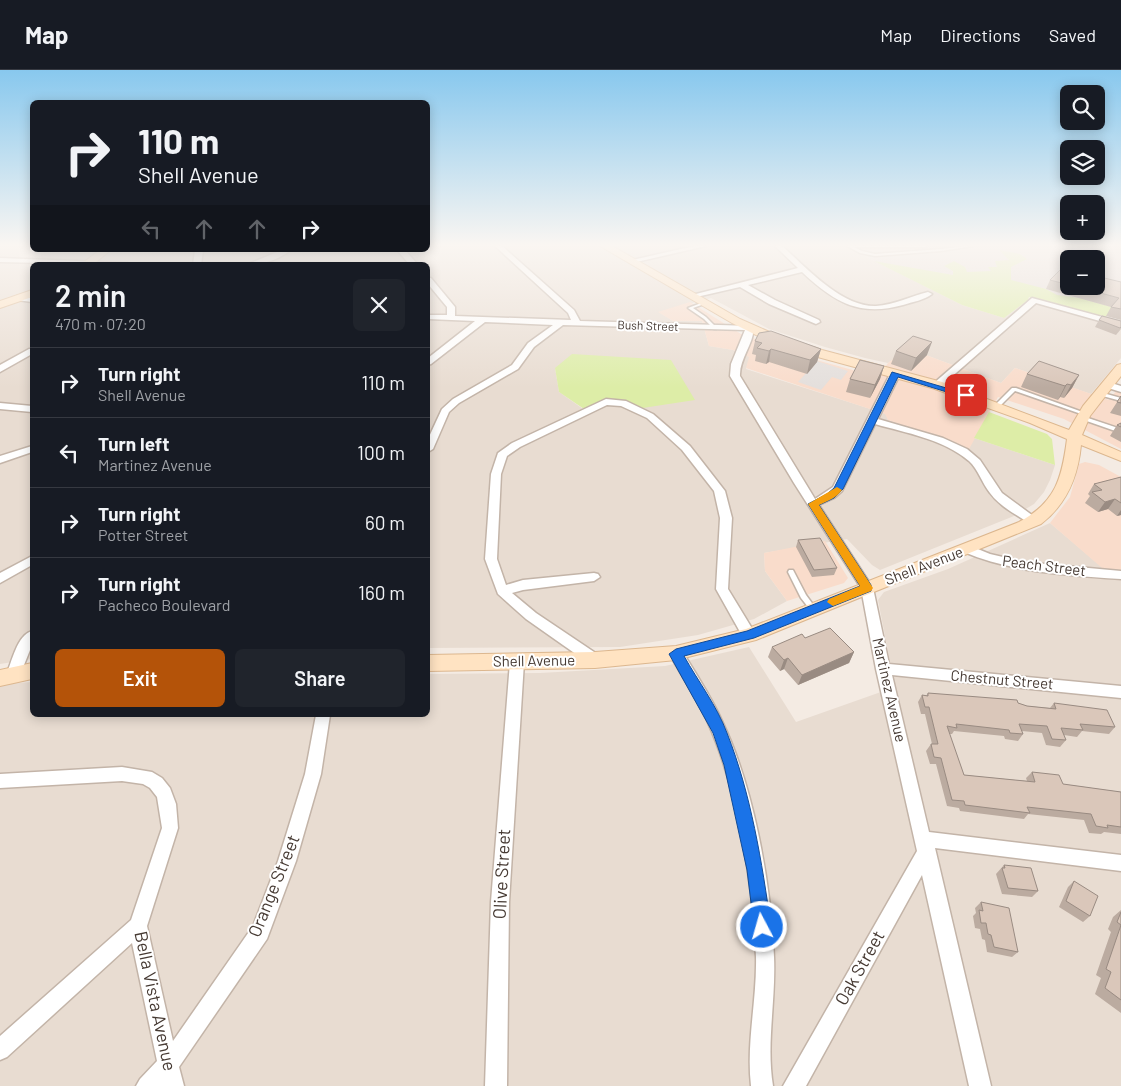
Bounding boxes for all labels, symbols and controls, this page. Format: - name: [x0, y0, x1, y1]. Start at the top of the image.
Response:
- text: Map: [25, 20, 68, 49]
- text: Map: [880, 24, 912, 46]
- text: Directions: [940, 24, 1021, 46]
- text: Saved: [1049, 24, 1096, 46]
- map controls: [1060, 85, 1105, 295]
- button: search: [1060, 85, 1105, 130]
- text: 110 m: [138, 119, 219, 161]
- icon: right: [55, 120, 120, 185]
- button: layers: [1060, 140, 1105, 185]
- text: Shell Avenue: [138, 161, 259, 187]
- button: +: [1060, 195, 1105, 240]
- icon: left: [137, 215, 165, 243]
- icon: ahead: [190, 215, 218, 243]
- icon: ahead: [243, 215, 271, 243]
- icon: right: [296, 215, 324, 243]
- button: −: [1060, 250, 1105, 295]
- text: 2 min: [55, 277, 126, 313]
- button: close: [353, 279, 405, 331]
- text: 470 m · 07:20: [55, 314, 146, 333]
- street label: Bush Street: [617, 317, 679, 333]
- text: Turn right: [98, 362, 180, 385]
- icon: right: [55, 369, 83, 397]
- text: 110 m: [361, 371, 405, 394]
- pin: [945, 374, 987, 416]
- icon: arrive: [952, 381, 980, 409]
- text: Shell Avenue: [98, 385, 186, 404]
- text: Turn left: [98, 432, 169, 455]
- icon: left: [55, 439, 83, 467]
- text: 100 m: [357, 441, 405, 464]
- text: Martinez Avenue: [98, 455, 212, 474]
- text: Turn right: [98, 502, 180, 525]
- icon: right: [55, 509, 83, 537]
- text: 60 m: [365, 511, 405, 534]
- text: Potter Street: [98, 525, 188, 544]
- street label: Shell Avenue: [882, 542, 965, 588]
- street label: Peach Street: [1001, 551, 1087, 579]
- text: Turn right: [98, 572, 180, 595]
- icon: right: [55, 579, 83, 607]
- text: 160 m: [358, 581, 405, 604]
- text: Pacheco Boulevard: [98, 595, 231, 614]
- street label: Martinez Avenue: [869, 636, 911, 744]
- button: Exit: [55, 649, 225, 707]
- button: Share: [235, 649, 405, 707]
- street label: Shell Avenue: [493, 650, 575, 670]
- street label: Chestnut Street: [950, 666, 1054, 692]
- street label: Olive Street: [488, 828, 514, 920]
- street label: Orange Street: [243, 831, 304, 940]
- position arrow: [735, 900, 787, 952]
- street label: Oak Street: [830, 926, 889, 1009]
- street label: Bella Vista Avenue: [130, 929, 182, 1073]

